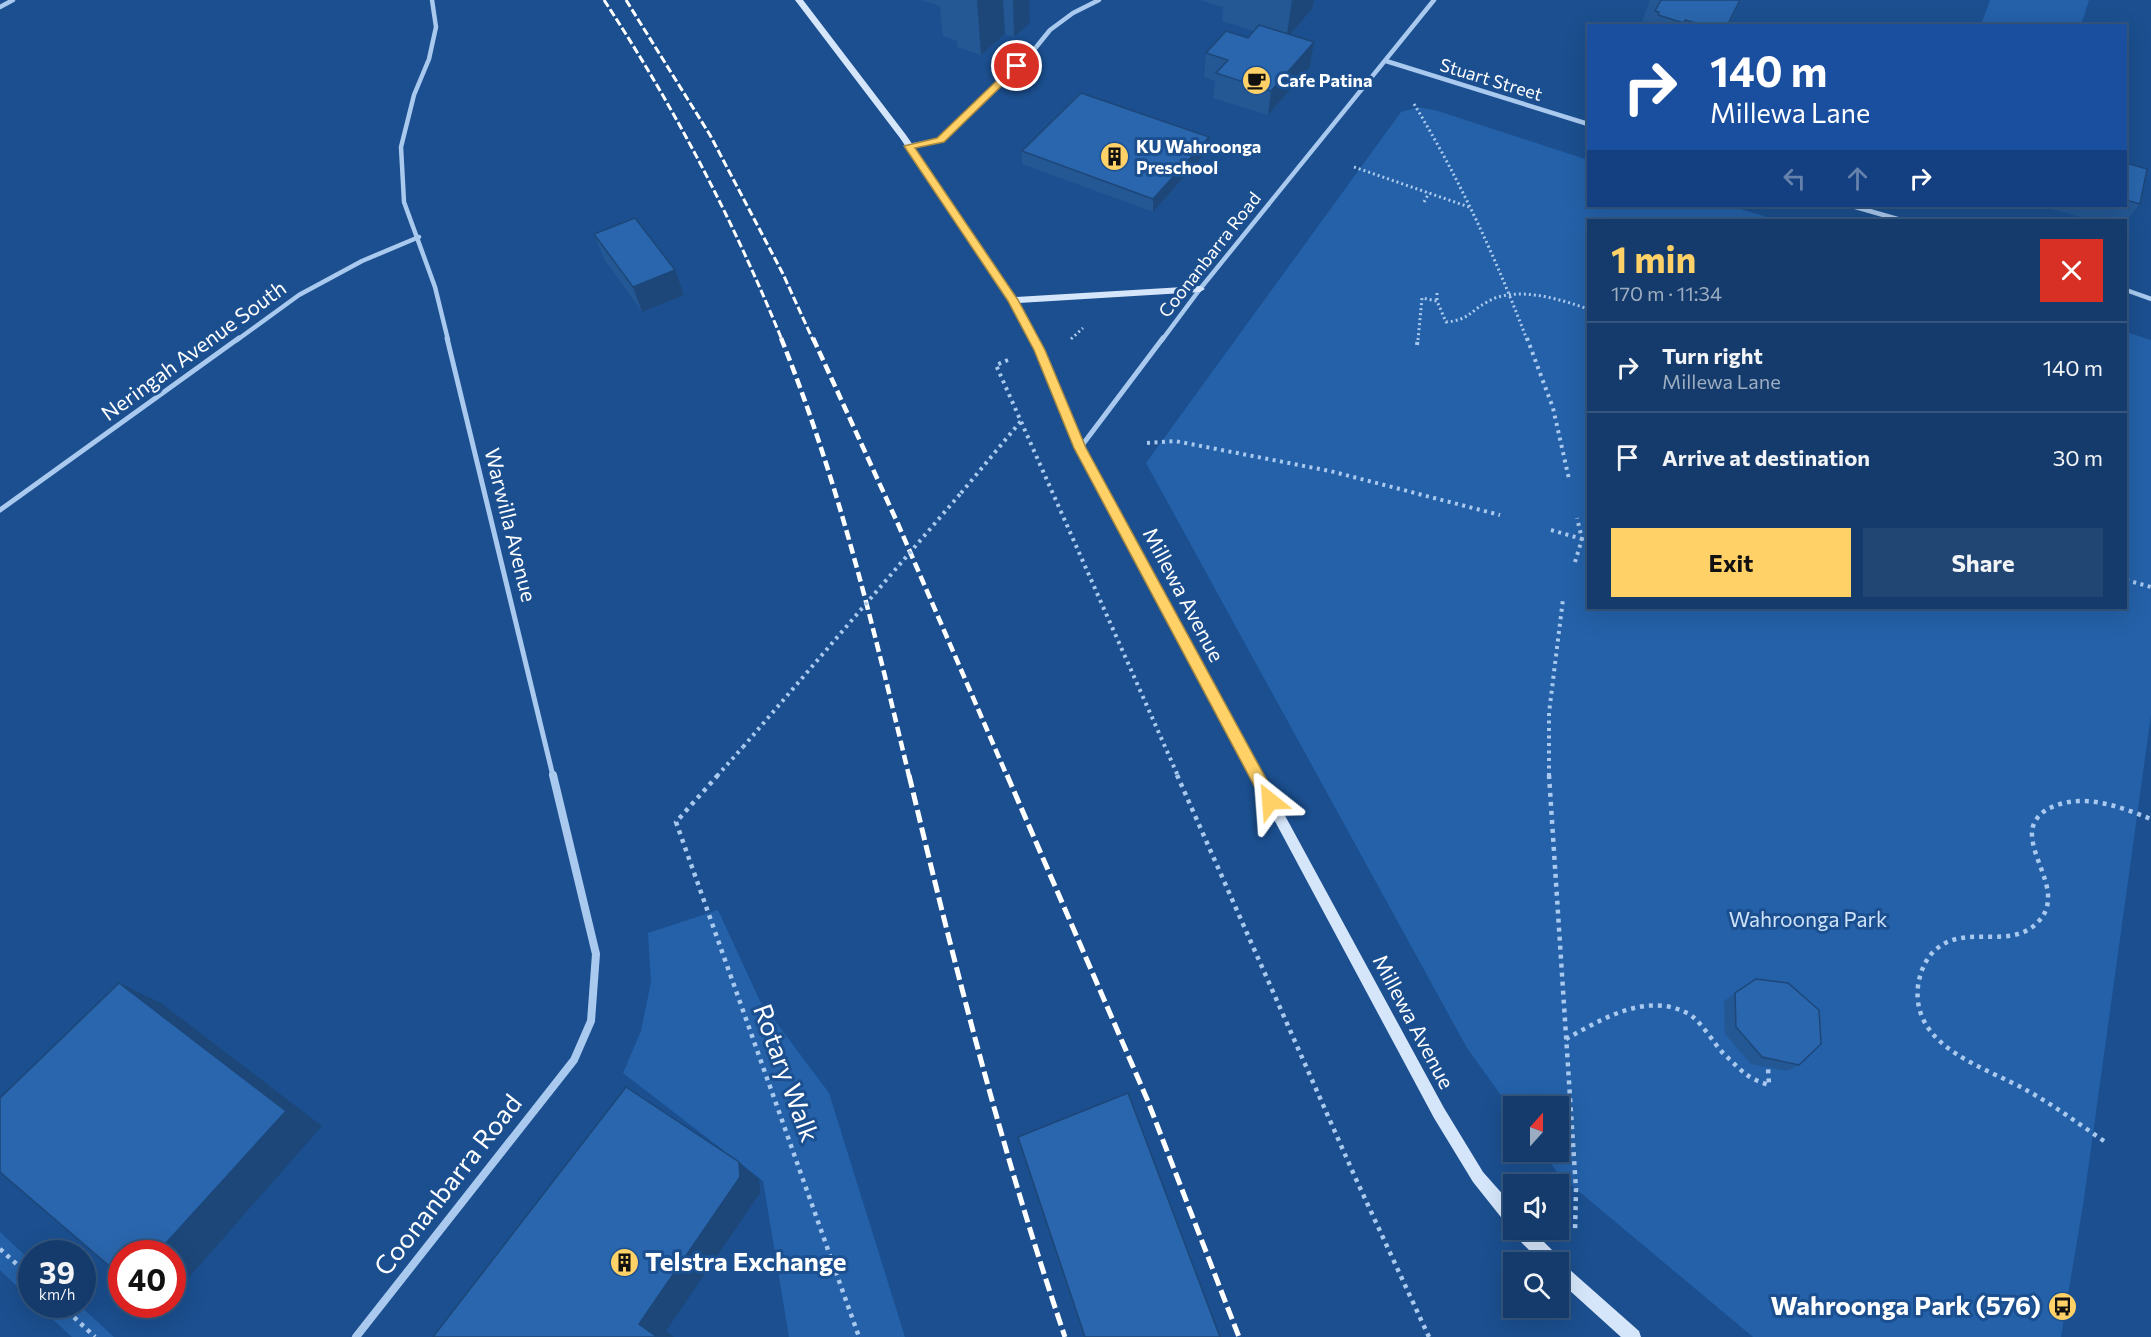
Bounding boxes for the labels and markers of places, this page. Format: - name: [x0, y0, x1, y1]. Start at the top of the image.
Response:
- pin: [991, 40, 1042, 91]
- cafe icon: Cafe Patina: [1240, 65, 1272, 97]
- place label: Cafe Patina: [1277, 69, 1372, 91]
- place label: KU Wahroonga Preschool: [1136, 135, 1261, 178]
- building icon: KU Wahroonga Preschool: [1099, 141, 1131, 173]
- place label: Telstra Exchange: [645, 1245, 846, 1276]
- building icon: Telstra Exchange: [608, 1246, 640, 1278]
- place label: Wahroonga Park (576): [1770, 1289, 2041, 1320]
- bus stop icon: Wahroonga Park (576): [2046, 1290, 2078, 1322]

